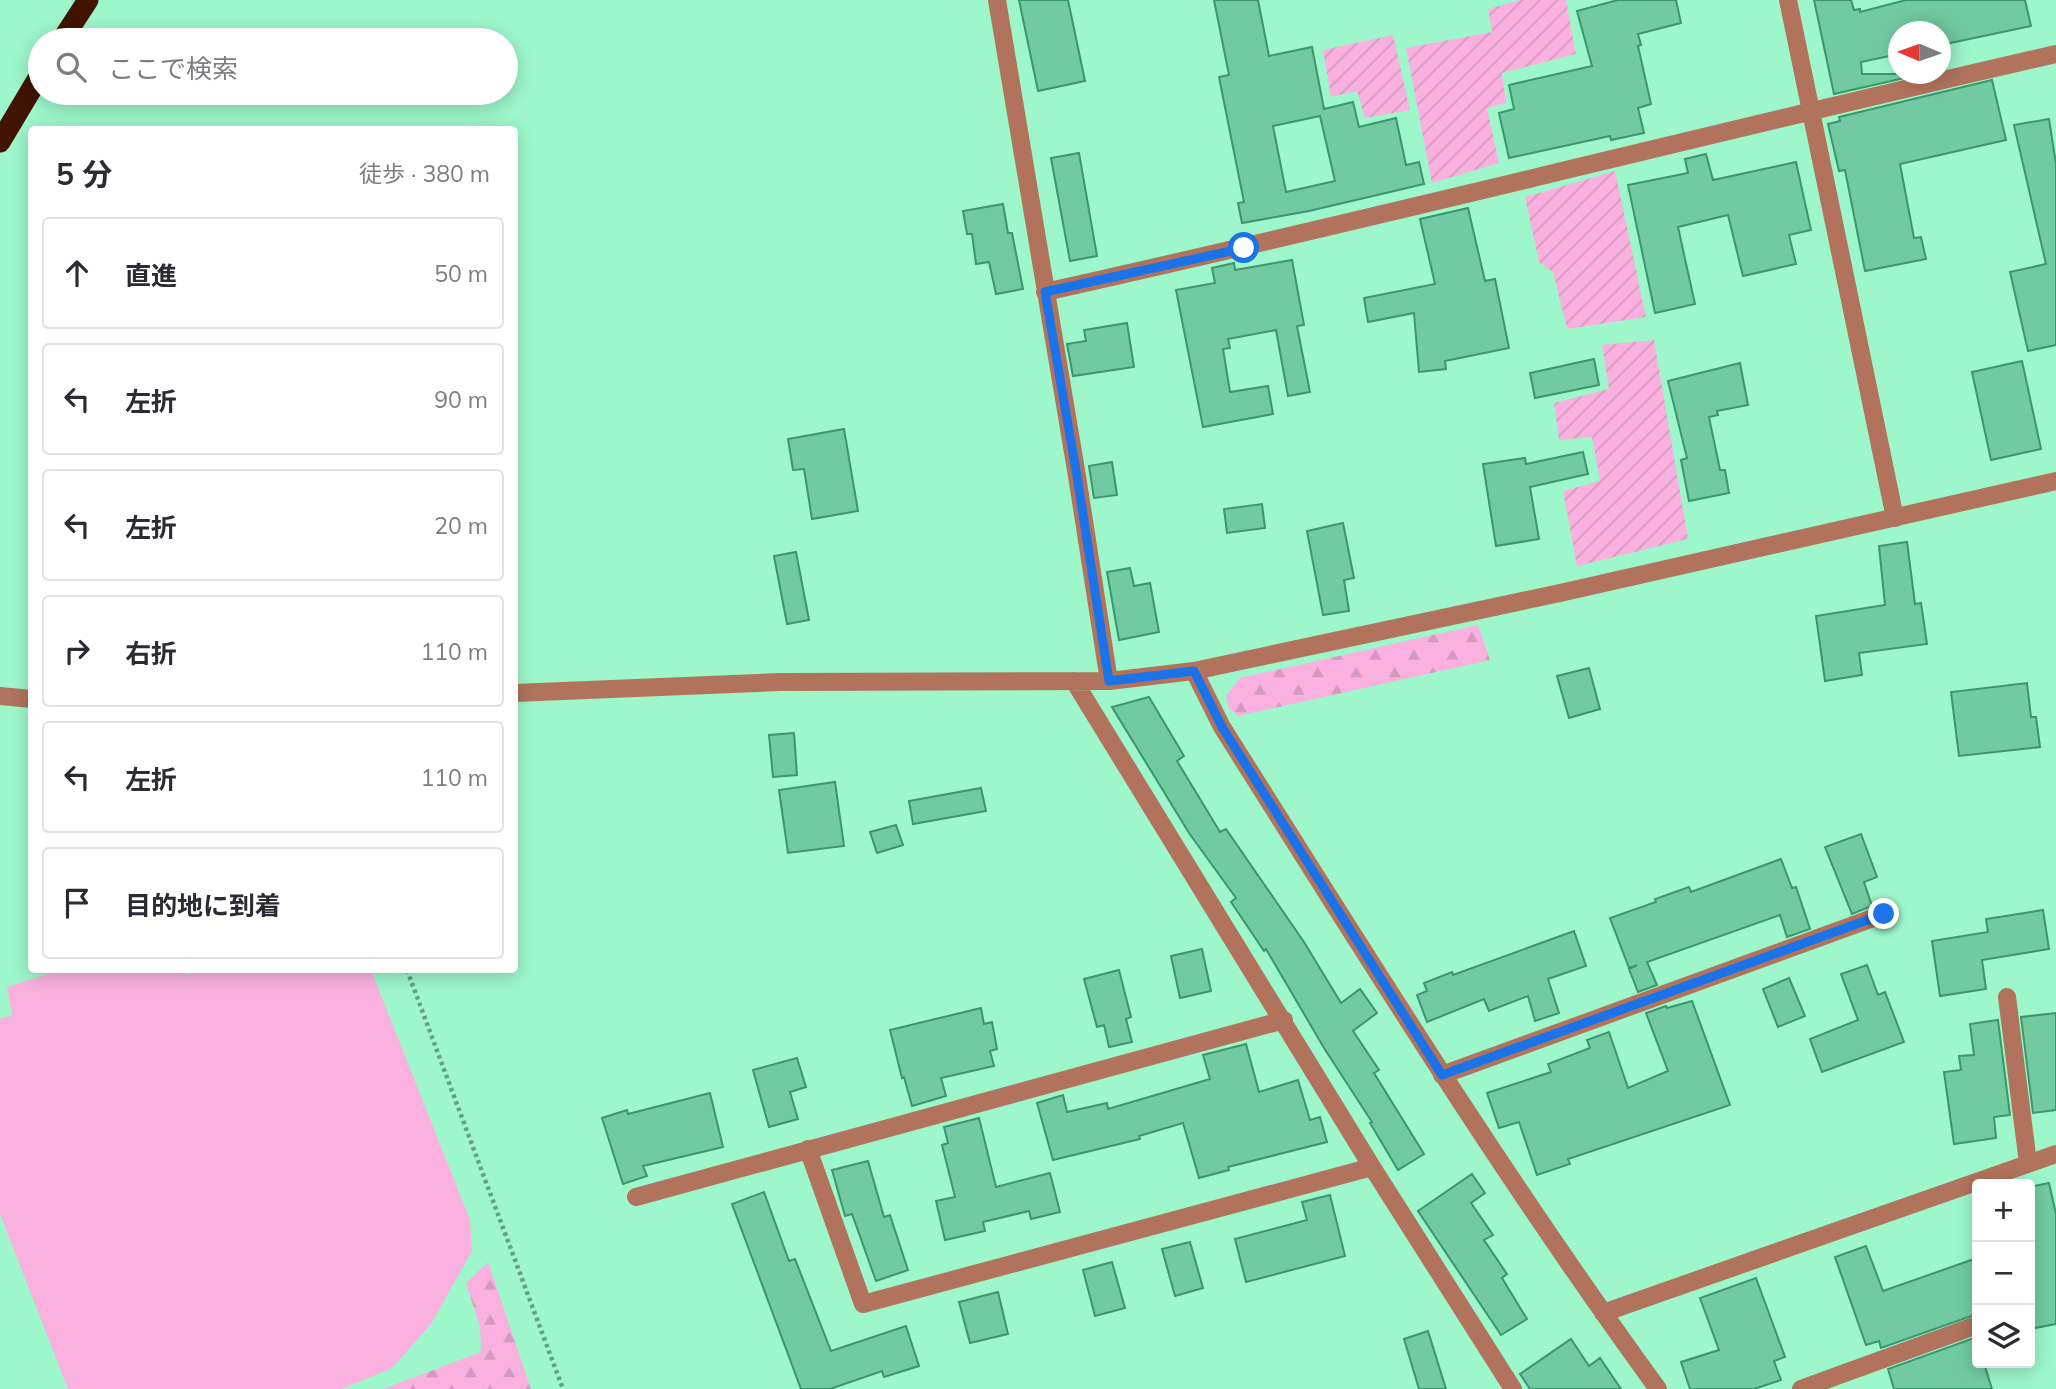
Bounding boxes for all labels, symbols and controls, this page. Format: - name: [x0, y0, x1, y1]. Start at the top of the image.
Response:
- north arrow: [1888, 21, 1951, 84]
- search box: [28, 28, 518, 105]
- icon: search: [52, 48, 90, 86]
- text: ここで検索: [108, 52, 238, 85]
- text: 5 分: [56, 155, 112, 193]
- text: 徒歩 · 380 m: [359, 159, 490, 188]
- route start: [1228, 232, 1259, 263]
- icon: ahead: [58, 254, 96, 292]
- text: 直進: [125, 259, 177, 292]
- text: 50 m: [434, 259, 488, 288]
- icon: left: [58, 380, 96, 418]
- text: 左折: [125, 385, 177, 418]
- text: 90 m: [434, 385, 488, 414]
- icon: left: [58, 506, 96, 544]
- text: 左折: [125, 511, 177, 544]
- text: 20 m: [434, 511, 488, 540]
- icon: right: [58, 632, 96, 670]
- text: 右折: [125, 637, 177, 670]
- text: 110 m: [420, 637, 488, 666]
- icon: left: [58, 758, 96, 796]
- text: 左折: [125, 763, 177, 796]
- text: 110 m: [420, 763, 488, 792]
- icon: arrive: [58, 884, 96, 922]
- text: 目的地に到着: [125, 889, 281, 922]
- route end: [1868, 898, 1899, 929]
- map controls: [1972, 1179, 2035, 1368]
- button: +: [1972, 1179, 2035, 1242]
- button: −: [1972, 1242, 2035, 1305]
- button: layers: [1972, 1305, 2035, 1368]

